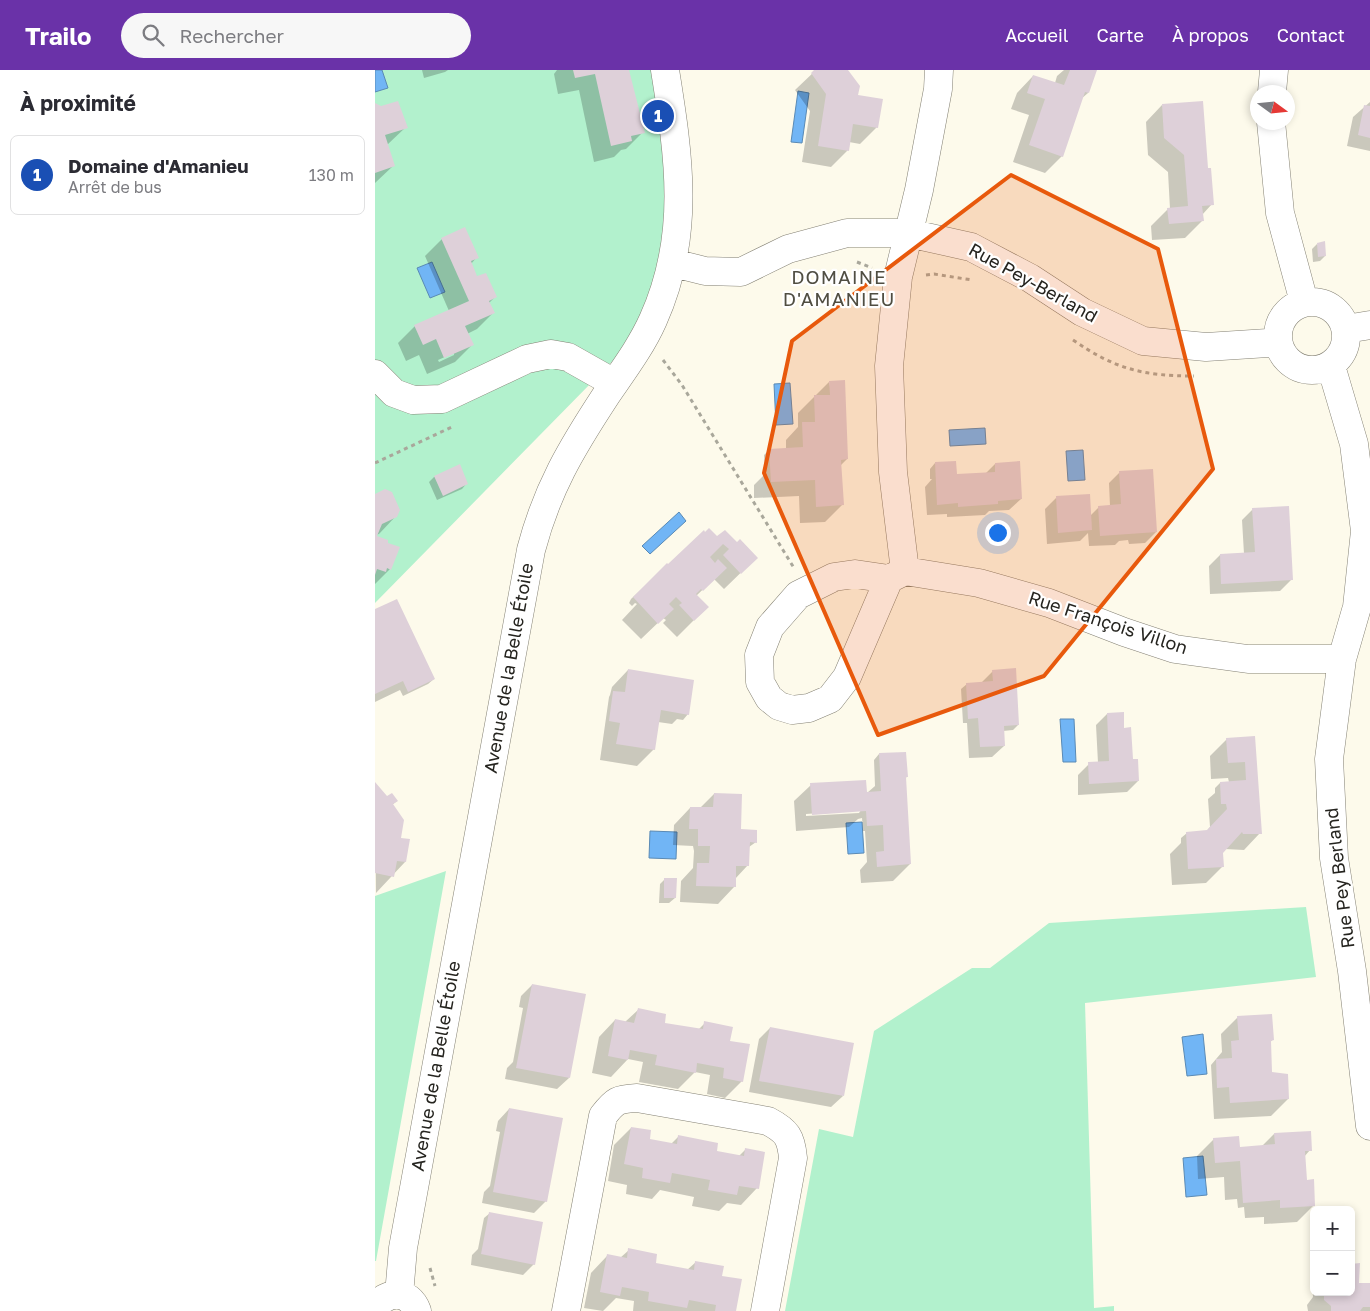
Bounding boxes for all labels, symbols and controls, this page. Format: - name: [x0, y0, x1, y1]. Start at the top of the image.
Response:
- search box: [121, 13, 471, 58]
- text: Trailo: [25, 21, 91, 50]
- icon: search: [139, 21, 167, 49]
- text: Rechercher: [179, 24, 284, 47]
- text: Accueil: [1005, 24, 1069, 46]
- text: Carte: [1097, 24, 1144, 46]
- text: À propos: [1172, 24, 1249, 46]
- text: Contact: [1277, 24, 1345, 46]
- north arrow: [1250, 85, 1295, 130]
- text: À proximité: [20, 90, 136, 116]
- pin: 1: [642, 97, 674, 135]
- text: Domaine d'Amanieu: [68, 154, 249, 177]
- text: 1: [33, 165, 41, 185]
- text: 130 m: [309, 165, 354, 185]
- text: Arrêt de bus: [68, 177, 162, 197]
- street label: Rue Pey-Berland: [965, 238, 1102, 327]
- district label: DOMAINE D'AMANIEU: [783, 265, 895, 310]
- your location: [985, 520, 1011, 546]
- street label: Avenue de la Belle Étoile: [479, 561, 537, 775]
- street label: Rue François Villon: [1026, 586, 1191, 658]
- street label: Rue Pey Berland: [1319, 807, 1359, 950]
- street label: Avenue de la Belle Étoile: [406, 959, 464, 1173]
- map controls: [1310, 1206, 1355, 1296]
- button: +: [1310, 1206, 1355, 1251]
- button: −: [1310, 1251, 1355, 1296]

